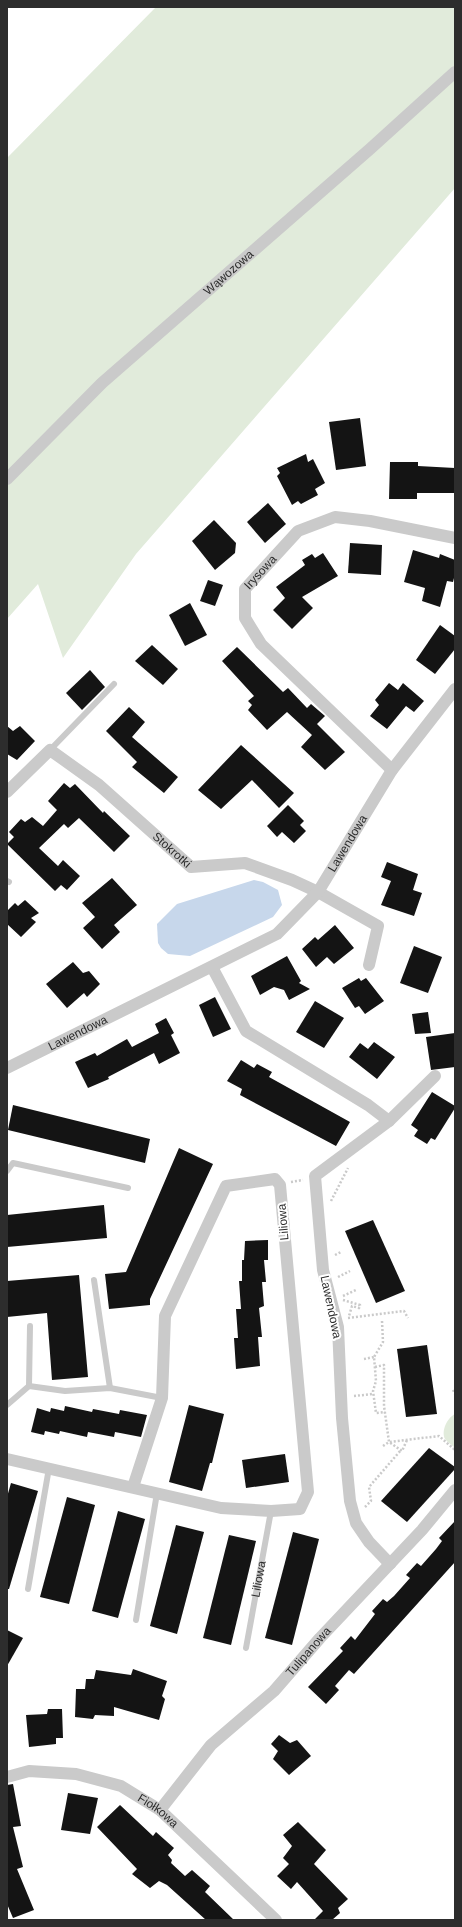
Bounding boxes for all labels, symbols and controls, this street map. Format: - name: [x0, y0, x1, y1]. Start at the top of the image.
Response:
- street label: Wąwozowa: [201, 247, 256, 298]
- street label: Irysowa: [241, 552, 280, 592]
- street label: Lawendowa: [325, 812, 370, 874]
- street label: Stokrotki: [150, 829, 194, 871]
- street label: Lawendowa: [46, 1012, 110, 1053]
- street label: Liliowa: [274, 1203, 292, 1241]
- street label: Lawendowa: [317, 1274, 345, 1340]
- street label: Liliowa: [248, 1559, 269, 1598]
- street label: Tulipanowa: [283, 1624, 334, 1679]
- street label: Fiołkowa: [135, 1791, 181, 1831]

